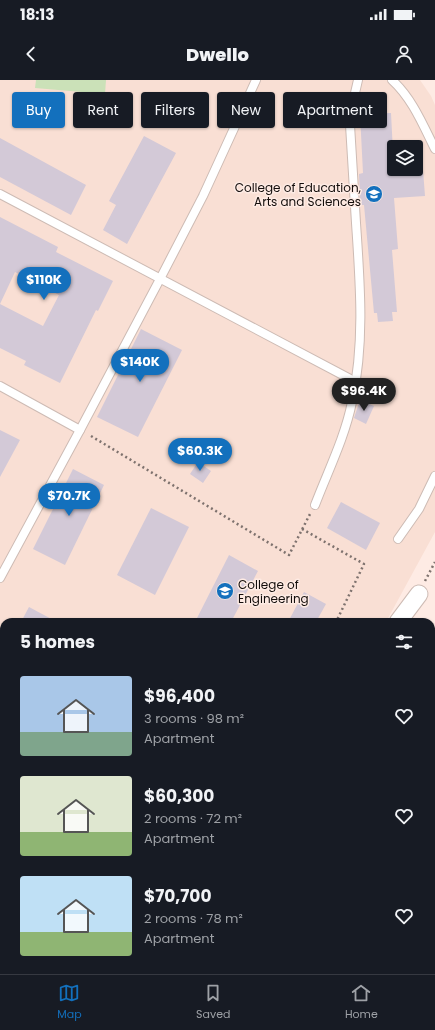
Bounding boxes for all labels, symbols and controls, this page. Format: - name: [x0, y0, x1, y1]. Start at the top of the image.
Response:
- text: 18:13: [20, 4, 54, 25]
- text: Dwello: [186, 42, 249, 67]
- icon: back: [20, 43, 42, 65]
- icon: person: [393, 43, 415, 65]
- chip: Buy: [12, 92, 65, 128]
- chip: Rent: [73, 92, 133, 128]
- chip: Filters: [141, 92, 209, 128]
- chip: New: [217, 92, 275, 128]
- chip: Apartment: [283, 92, 387, 128]
- map controls: [387, 140, 423, 176]
- button: layers: [387, 140, 423, 176]
- place label: College of Education, Arts and Sciences: [235, 179, 362, 210]
- school or university icon: College of Education, Arts and Sciences: [364, 184, 384, 204]
- pin: $110K: [16, 267, 72, 301]
- text: $110K: [26, 270, 62, 289]
- pin: $140K: [112, 349, 168, 383]
- text: $140K: [120, 352, 160, 371]
- pin: $96.4K: [331, 378, 397, 412]
- text: $96.4K: [341, 381, 387, 400]
- pin: $60.3K: [167, 438, 233, 472]
- text: $60.3K: [177, 441, 223, 460]
- pin: $70.7K: [36, 483, 102, 517]
- text: $70.7K: [47, 486, 91, 505]
- place label: College of Engineering: [238, 576, 309, 607]
- school or university icon: College of Engineering: [215, 581, 235, 601]
- text: 5 homes: [20, 630, 95, 654]
- icon: filters: [393, 631, 415, 653]
- text: $96,400: [144, 684, 215, 708]
- icon: home: [52, 692, 100, 740]
- icon: heart: [393, 705, 415, 727]
- text: 3 rooms · 98 m²: [144, 709, 244, 728]
- text: Apartment: [144, 729, 214, 748]
- text: $60,300: [144, 784, 214, 808]
- icon: home: [52, 792, 100, 840]
- icon: heart: [393, 805, 415, 827]
- text: 2 rooms · 72 m²: [144, 809, 242, 828]
- text: Apartment: [144, 829, 214, 848]
- text: $70,700: [144, 884, 212, 908]
- icon: home: [52, 892, 100, 940]
- icon: heart: [393, 905, 415, 927]
- text: 2 rooms · 78 m²: [144, 909, 243, 928]
- text: Apartment: [144, 929, 214, 948]
- tab: Map: [57, 982, 82, 1023]
- tab: Saved: [196, 982, 230, 1023]
- tab: Home: [345, 982, 378, 1023]

